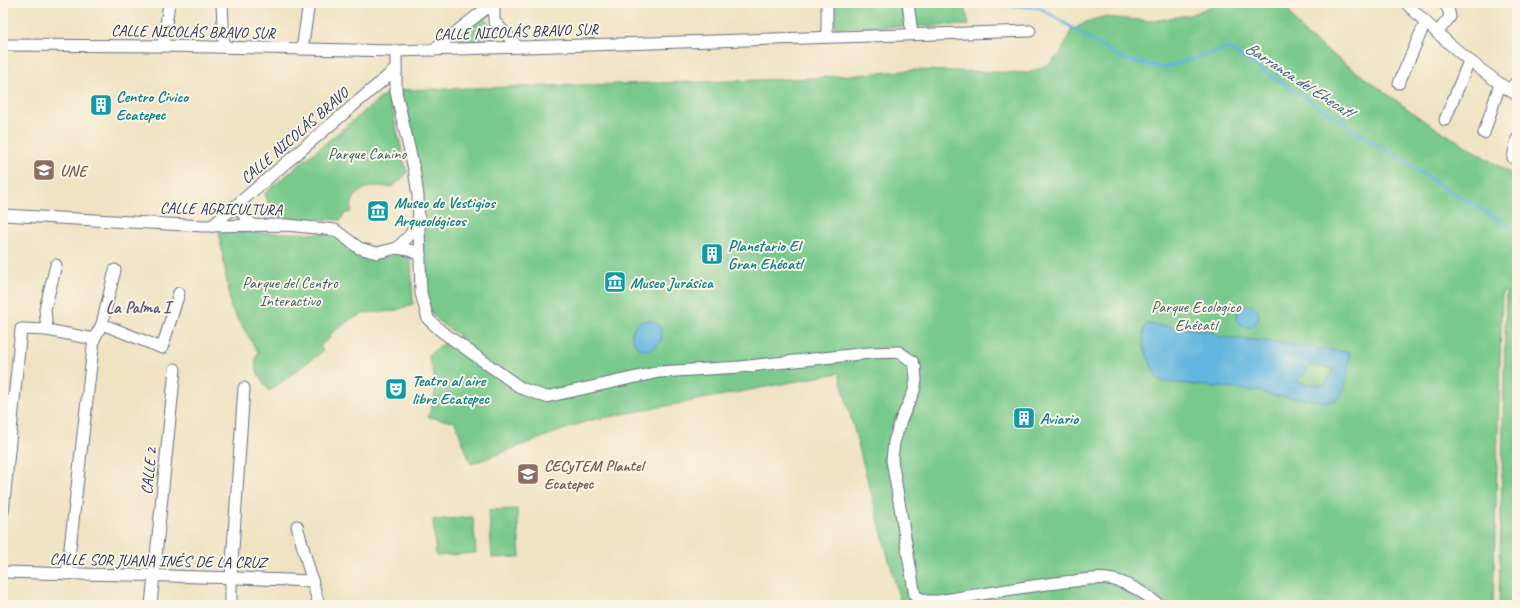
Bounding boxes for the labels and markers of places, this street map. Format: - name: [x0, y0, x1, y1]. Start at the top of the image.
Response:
- place label: Centro Civico Ecatepec: [116, 87, 190, 125]
- building icon: Centro Civico Ecatepec: [88, 92, 114, 118]
- school or university icon: UNE: [31, 157, 57, 183]
- place label: UNE: [60, 161, 90, 181]
- place label: Museo de Vestigios Arqueológicos: [394, 193, 496, 231]
- museum icon: Museo de Vestigios Arqueológicos: [365, 198, 391, 224]
- place label: Planetario El Gran Ehécatl: [728, 236, 805, 274]
- building icon: Planetario El Gran Ehécatl: [699, 241, 725, 267]
- museum icon: Museo Jurásica: [602, 269, 628, 295]
- place label: Museo Jurásica: [630, 273, 714, 293]
- place label: Teatro al aire libre Ecatepec: [412, 371, 490, 409]
- theatre icon: Teatro al aire libre Ecatepec: [383, 376, 409, 402]
- building icon: Aviario: [1011, 405, 1037, 431]
- place label: Aviario: [1040, 409, 1079, 429]
- place label: CECyTEM Plantel Ecatepec: [544, 456, 646, 494]
- school or university icon: CECyTEM Plantel Ecatepec: [515, 461, 541, 487]

